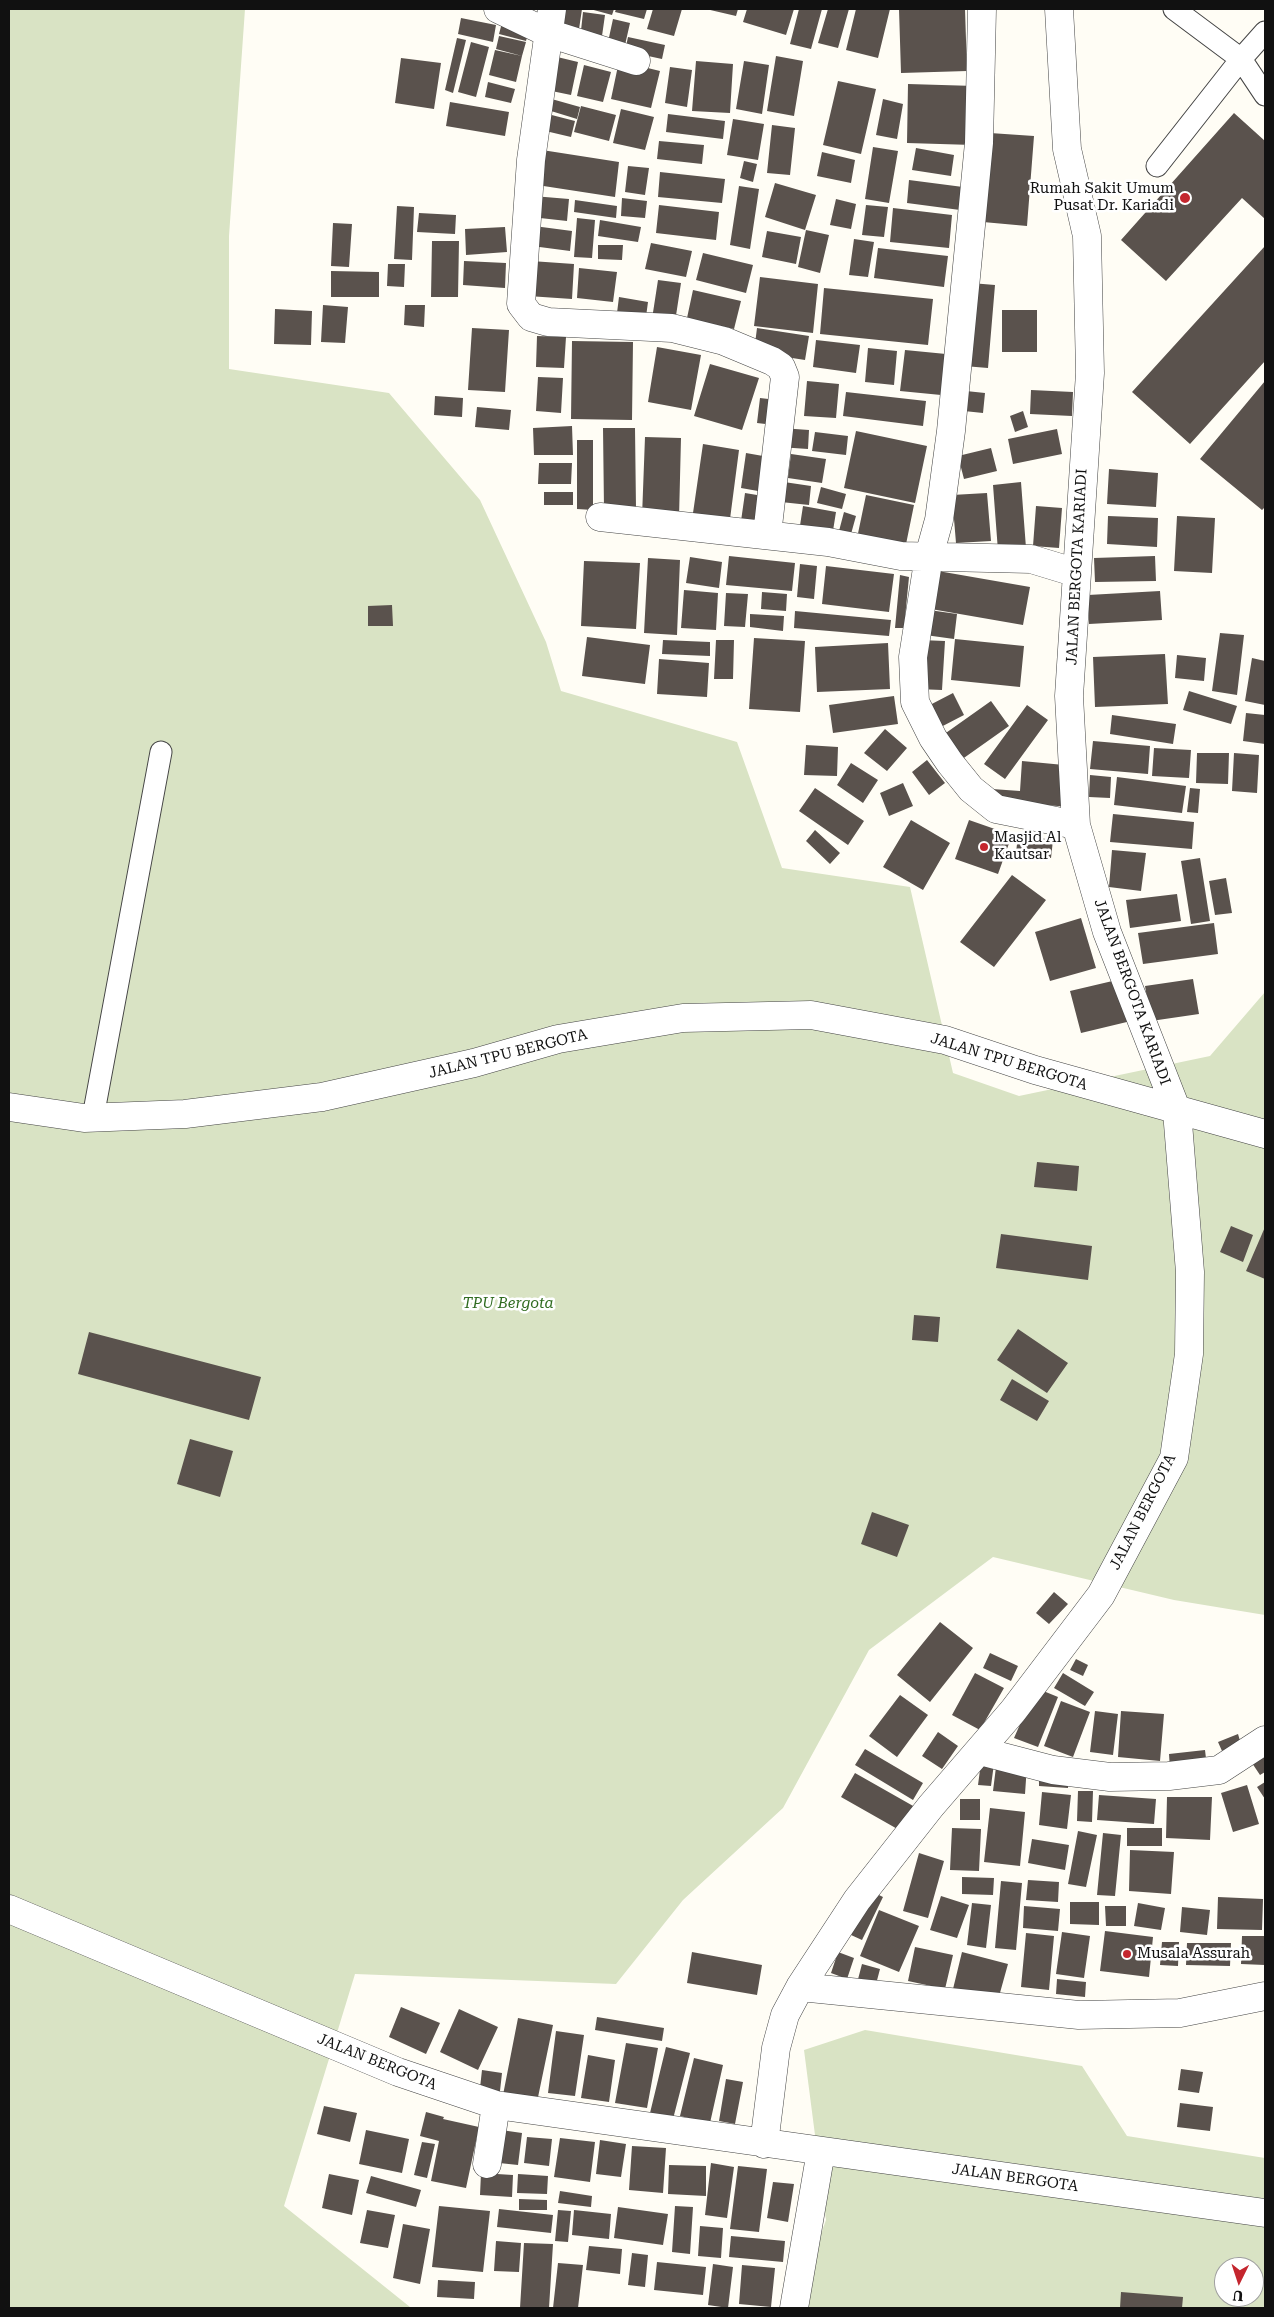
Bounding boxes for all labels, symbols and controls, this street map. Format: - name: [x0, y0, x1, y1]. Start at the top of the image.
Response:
- place label: Rumah Sakit Umum Pusat Dr. Kariadi: [1030, 180, 1174, 215]
- marker: Rumah Sakit Umum Pusat Dr. Kariadi: [1178, 191, 1192, 205]
- street label: JALAN BERGOTA KARIADI: [1063, 468, 1091, 666]
- place label: Masjid Al Kautsar: [994, 829, 1061, 864]
- marker: Masjid Al Kautsar: [978, 841, 990, 853]
- street label: JALAN BERGOTA KARIADI: [1090, 896, 1174, 1088]
- street label: JALAN TPU BERGOTA: [427, 1026, 589, 1082]
- street label: JALAN TPU BERGOTA: [928, 1030, 1090, 1094]
- park label: TPU Bergota: [463, 1295, 553, 1313]
- street label: JALAN BERGOTA: [1106, 1451, 1180, 1573]
- place label: Musala Assurah: [1137, 1945, 1250, 1963]
- marker: Musala Assurah: [1121, 1948, 1133, 1960]
- street label: JALAN BERGOTA: [315, 2030, 439, 2094]
- street label: JALAN BERGOTA: [951, 2160, 1079, 2196]
- north arrow: [1214, 2257, 1264, 2307]
- text: U: [1232, 2288, 1244, 2304]

